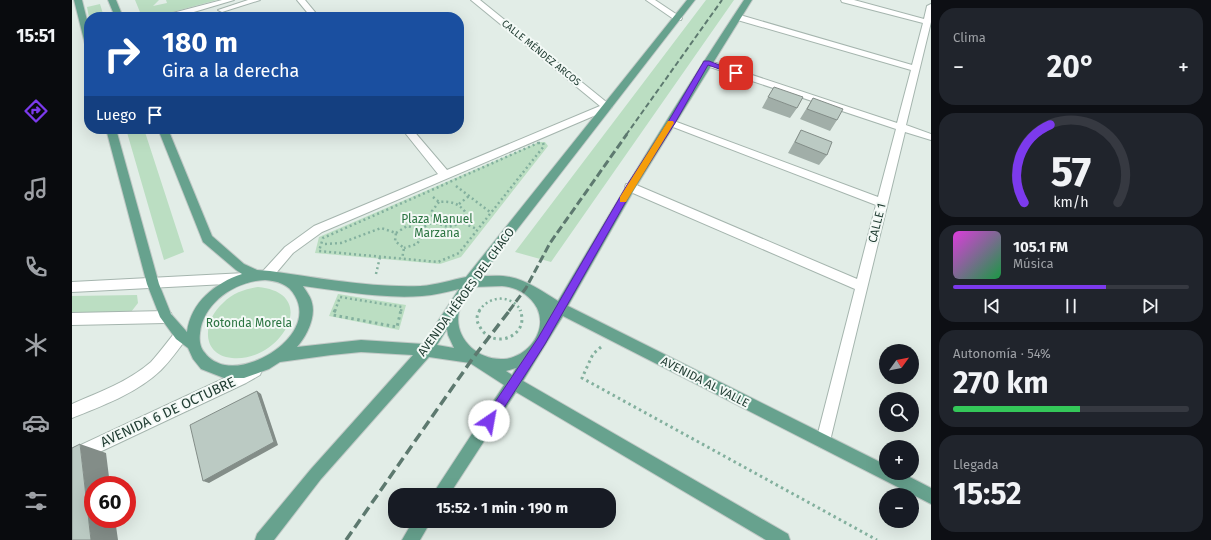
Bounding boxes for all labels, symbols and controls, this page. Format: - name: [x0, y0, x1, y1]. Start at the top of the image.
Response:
- street label: CALLE MÉNDEZ ARCOS: [499, 16, 585, 89]
- text: 15:51: [16, 25, 56, 47]
- text: 180 m: [162, 26, 238, 59]
- icon: right: [96, 28, 148, 80]
- text: Clima: [953, 30, 986, 45]
- text: 20°: [1047, 49, 1095, 85]
- text: −: [953, 54, 964, 81]
- text: +: [1178, 54, 1189, 81]
- pin: [719, 56, 753, 90]
- text: Gira a la derecha: [162, 60, 299, 82]
- icon: arrive: [725, 62, 747, 84]
- icon: directions: [22, 97, 50, 125]
- icon: arrive: [144, 104, 166, 126]
- text: Luego: [96, 106, 136, 124]
- text: 57: [1051, 147, 1091, 197]
- icon: music: [22, 175, 50, 203]
- text: km/h: [1053, 194, 1089, 211]
- street label: CALLE 1: [865, 202, 889, 244]
- park label: Plaza Manuel Marzana: [401, 212, 473, 240]
- street label: AVENIDA HÉROES DEL CHACO: [414, 225, 517, 359]
- text: 105.1 FM: [1013, 238, 1068, 256]
- icon: phone: [22, 253, 50, 281]
- text: Música: [1013, 256, 1054, 271]
- icon: previous: [981, 295, 1003, 317]
- icon: pause: [1060, 295, 1082, 317]
- icon: next: [1139, 295, 1161, 317]
- park label: Rotonda Morela: [206, 316, 292, 330]
- icon: climate: [22, 331, 50, 359]
- north arrow: [879, 344, 919, 384]
- map controls: [879, 344, 919, 528]
- text: Autonomía · 54%: [953, 346, 1051, 361]
- street label: AVENIDA AL VALLE: [659, 354, 751, 410]
- text: 270 km: [953, 365, 1049, 401]
- street label: AVENIDA 6 DE OCTUBRE: [98, 373, 238, 451]
- button: search: [879, 392, 919, 432]
- position arrow: [468, 400, 510, 442]
- icon: car: [22, 409, 50, 437]
- button: +: [879, 440, 919, 480]
- text: Llegada: [953, 457, 999, 472]
- speed limit sign: 60: [84, 476, 136, 528]
- text: 15:52: [953, 476, 1022, 512]
- icon: filters: [22, 487, 50, 515]
- button: −: [879, 488, 919, 528]
- text: 15:52 · 1 min · 190 m: [436, 499, 568, 517]

